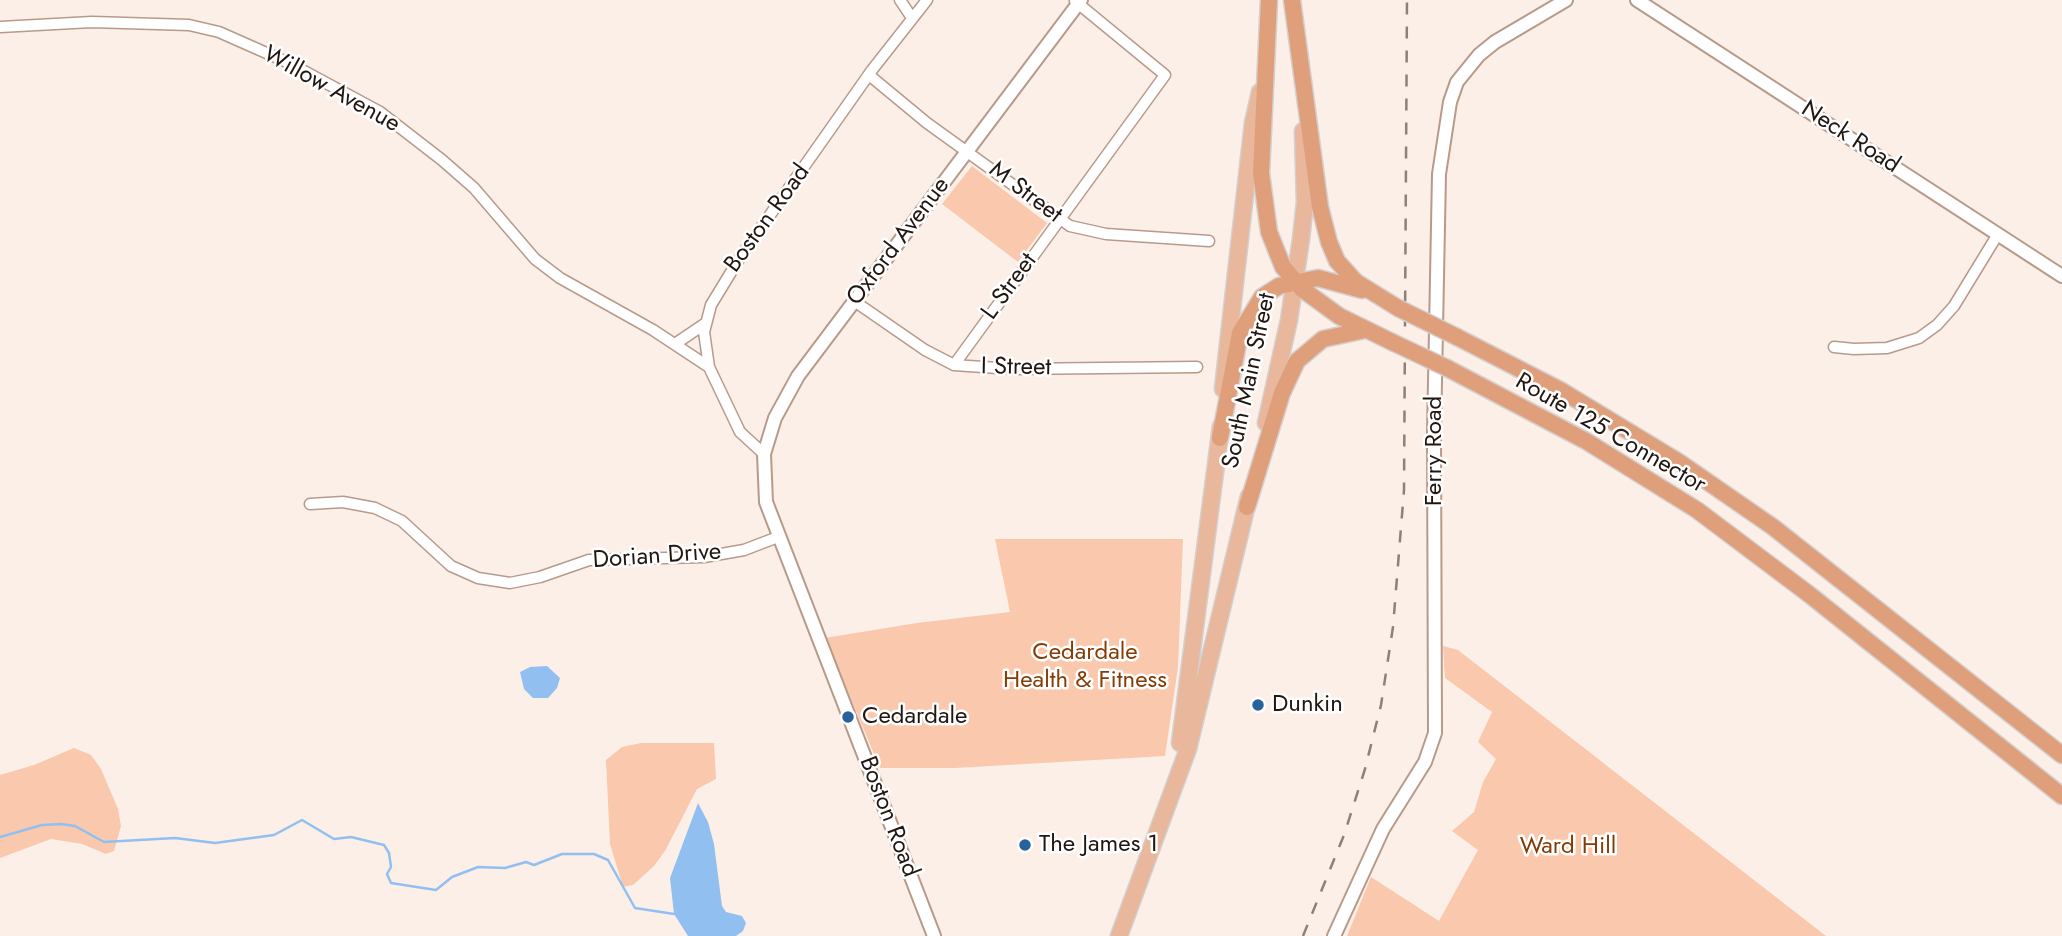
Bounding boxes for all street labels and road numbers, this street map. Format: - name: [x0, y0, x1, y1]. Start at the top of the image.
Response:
- street label: Willow Avenue: [258, 41, 404, 139]
- street label: Neck Road: [1795, 95, 1905, 181]
- street label: M Street: [983, 156, 1067, 230]
- street label: Boston Road: [719, 159, 817, 279]
- street label: Oxford Avenue: [841, 172, 957, 312]
- street label: L Street: [976, 248, 1044, 326]
- street label: South Main Street: [1217, 291, 1283, 471]
- street label: I Street: [981, 353, 1051, 383]
- street label: Route 125 Connector: [1510, 368, 1710, 500]
- street label: Ferry Road: [1421, 396, 1449, 506]
- street label: Dorian Drive: [592, 538, 722, 576]
- street label: Boston Road: [852, 753, 924, 881]

